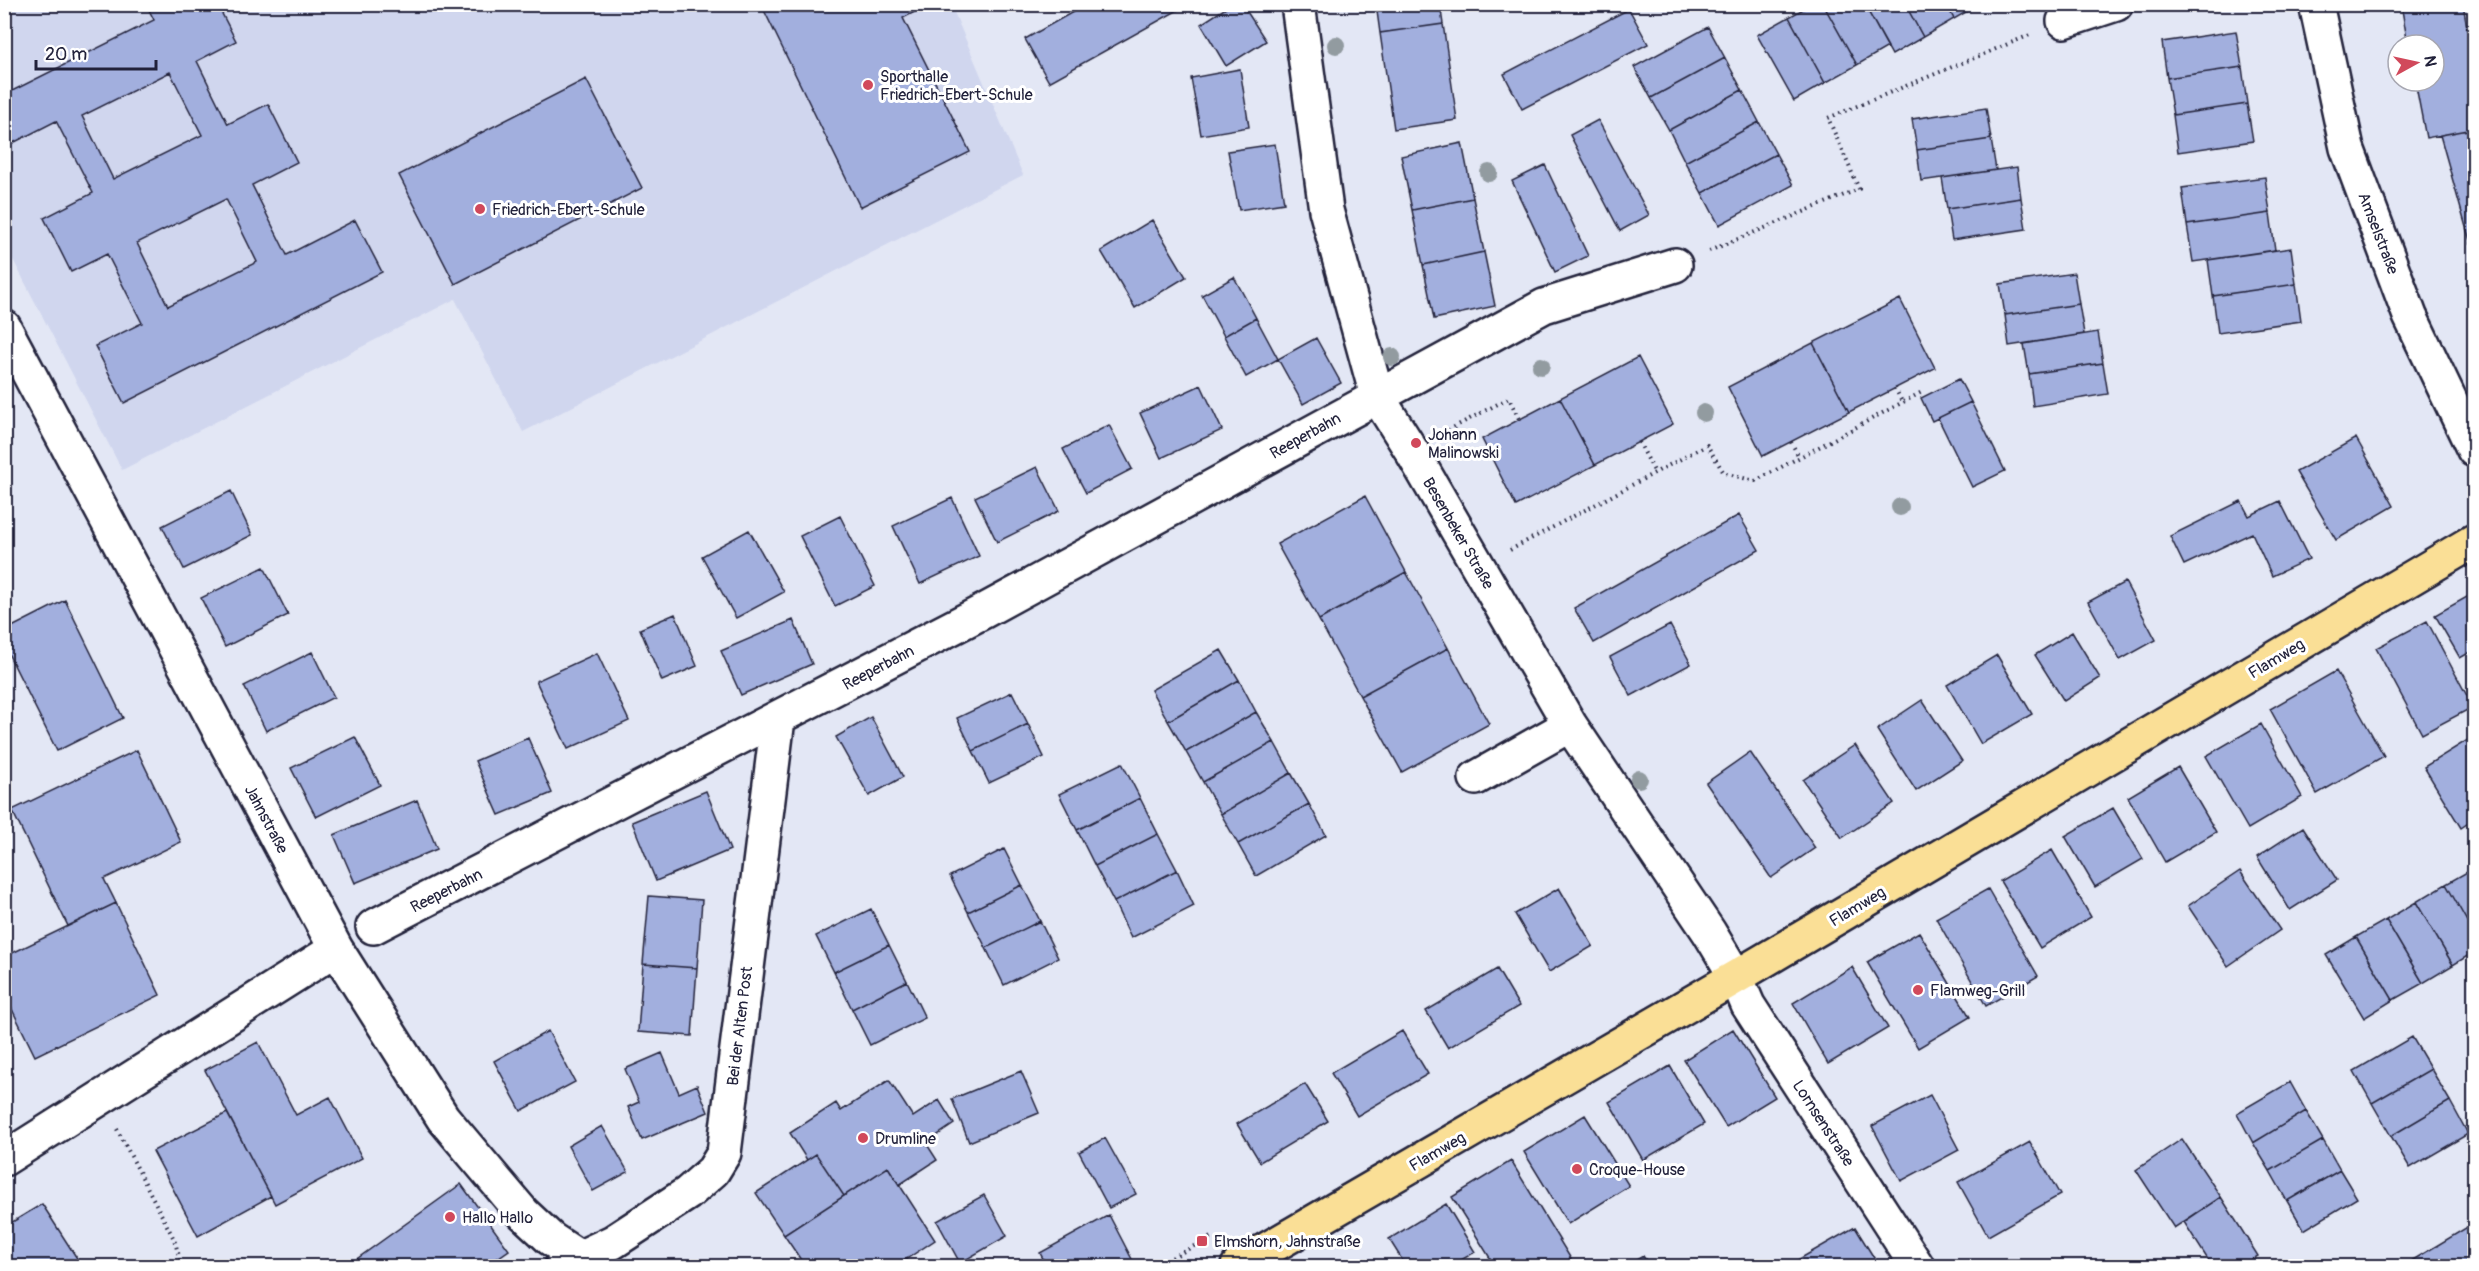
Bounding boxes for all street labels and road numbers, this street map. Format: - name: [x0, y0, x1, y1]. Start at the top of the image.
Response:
- street label: Amselstraße: [2353, 190, 2403, 277]
- street label: Reeperbahn: [1266, 408, 1344, 464]
- street label: Besenbeker Straße: [1418, 474, 1498, 593]
- street label: Flamweg: [2245, 634, 2308, 683]
- street label: Reeperbahn: [839, 641, 918, 695]
- street label: Jahnstraße: [240, 782, 293, 857]
- street label: Reeperbahn: [407, 864, 486, 918]
- street label: Flamweg: [1826, 882, 1889, 931]
- street label: Bei der Alten Post: [723, 965, 757, 1087]
- street label: Lornsenstraße: [1788, 1077, 1859, 1171]
- street label: Flamweg: [1406, 1128, 1469, 1176]

